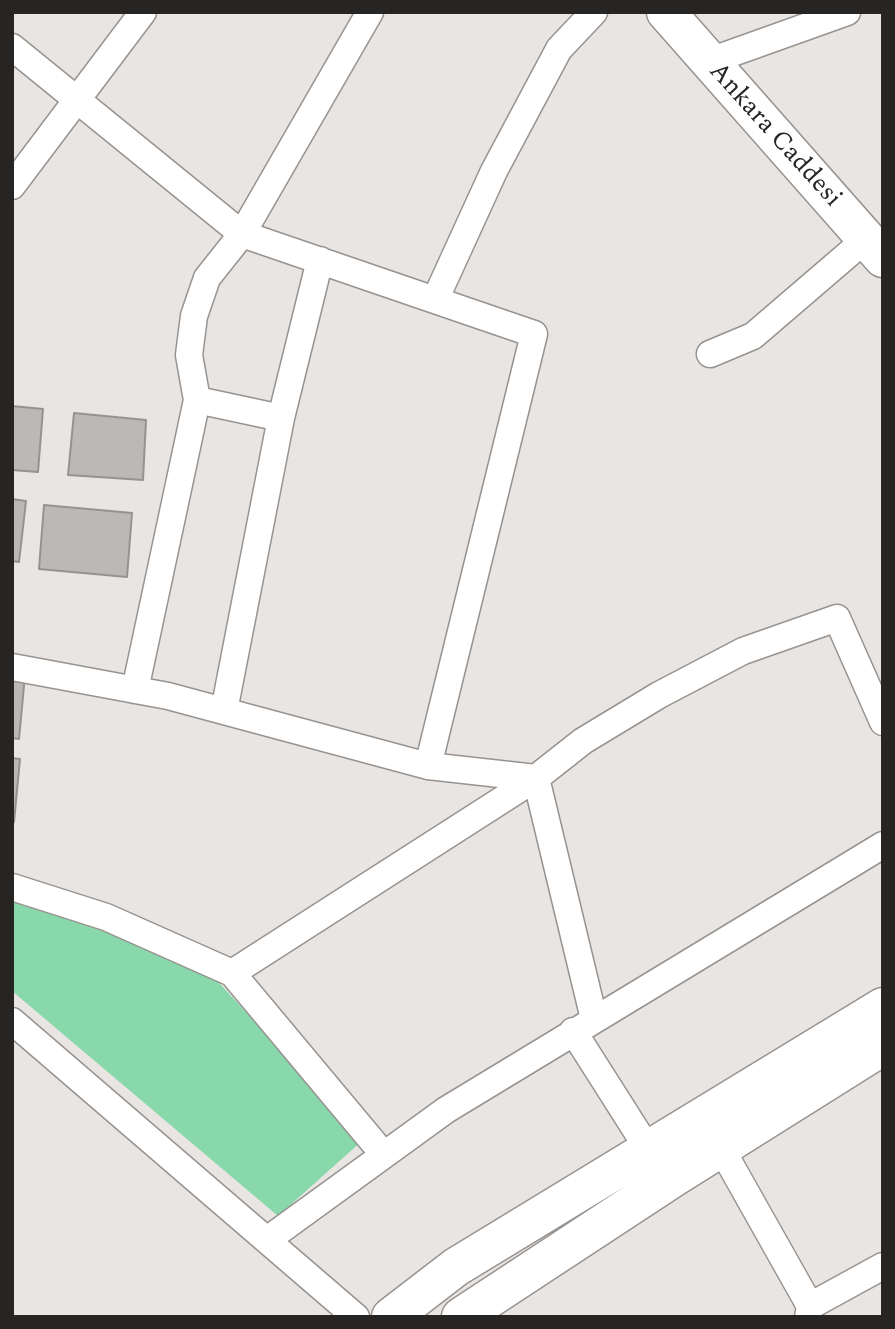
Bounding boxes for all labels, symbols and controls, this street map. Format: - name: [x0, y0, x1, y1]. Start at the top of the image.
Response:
- street label: Ankara Caddesi: [701, 57, 847, 215]

